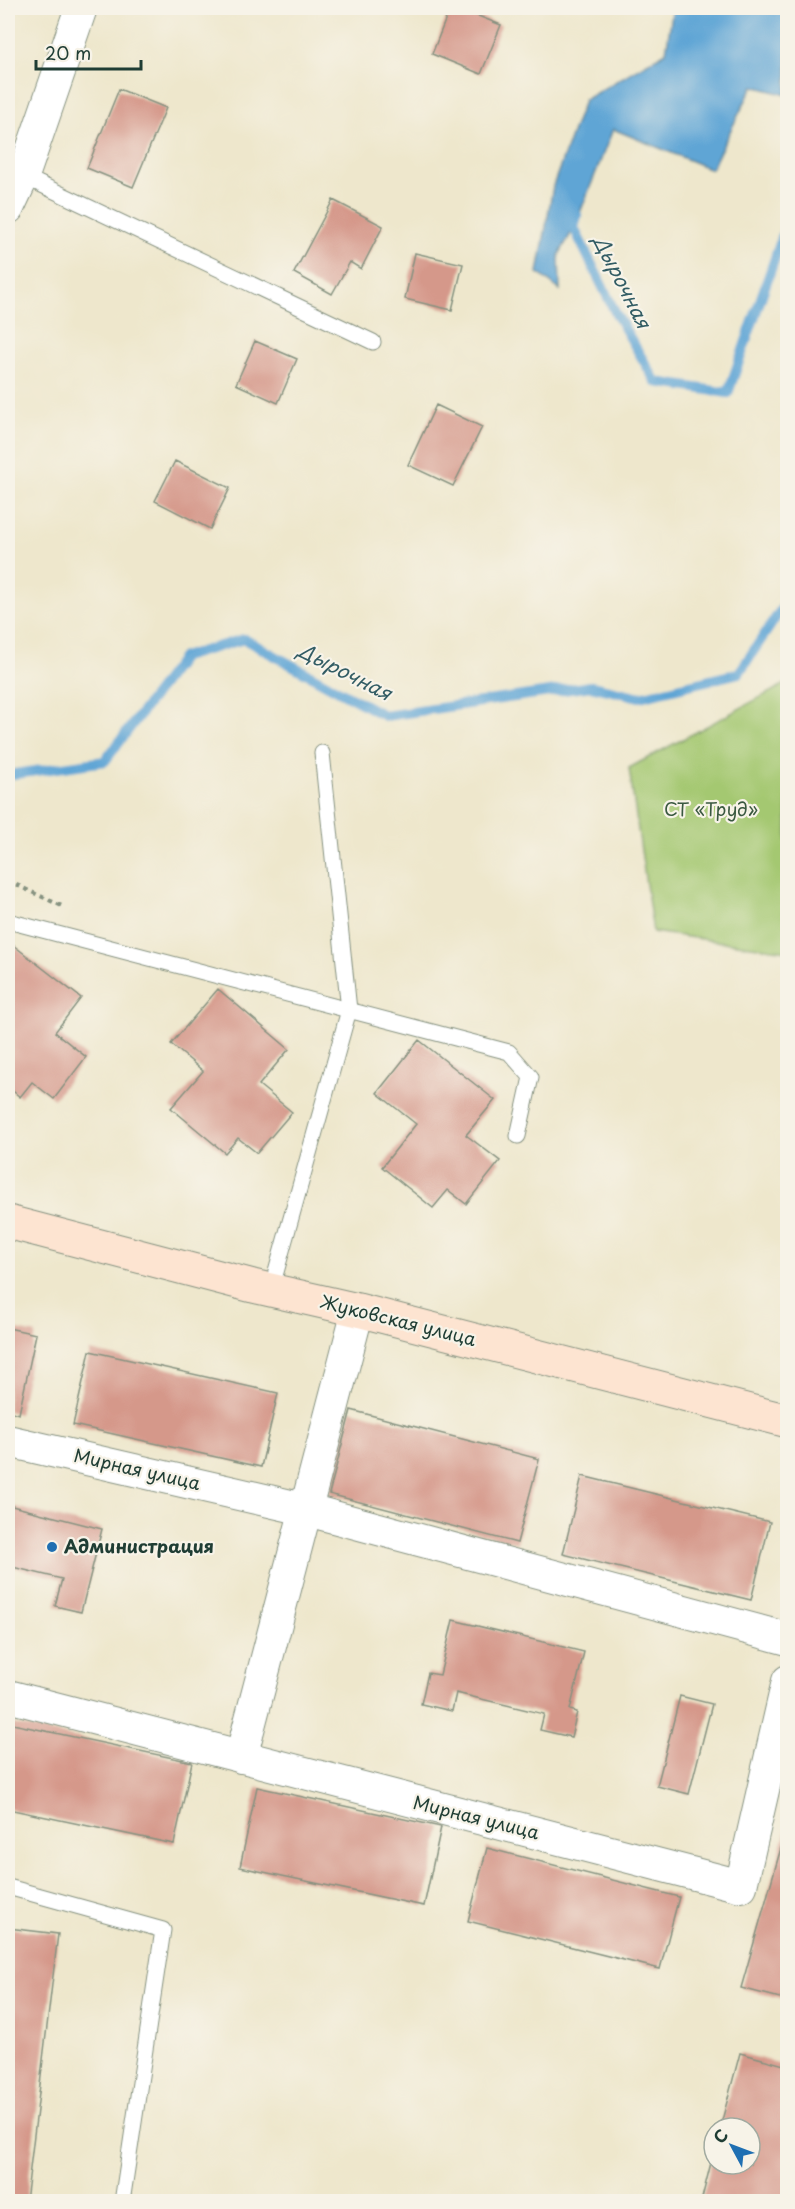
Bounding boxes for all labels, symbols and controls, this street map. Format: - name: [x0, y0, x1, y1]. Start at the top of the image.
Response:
- scale bar: [36, 33, 141, 71]
- text: 20 m: [45, 39, 91, 66]
- water label: Дырочная: [586, 228, 660, 334]
- water label: Дырочная: [292, 634, 398, 708]
- park label: СТ «Труд»: [664, 795, 758, 822]
- street label: Жуковская улица: [318, 1287, 480, 1352]
- street label: Мирная улица: [71, 1441, 204, 1496]
- place label: Администрация: [64, 1532, 214, 1559]
- marker: Администрация: [45, 1540, 59, 1554]
- street label: Мирная улица: [411, 1788, 543, 1845]
- north arrow: [702, 2116, 762, 2176]
- text: С: [707, 2123, 733, 2148]

